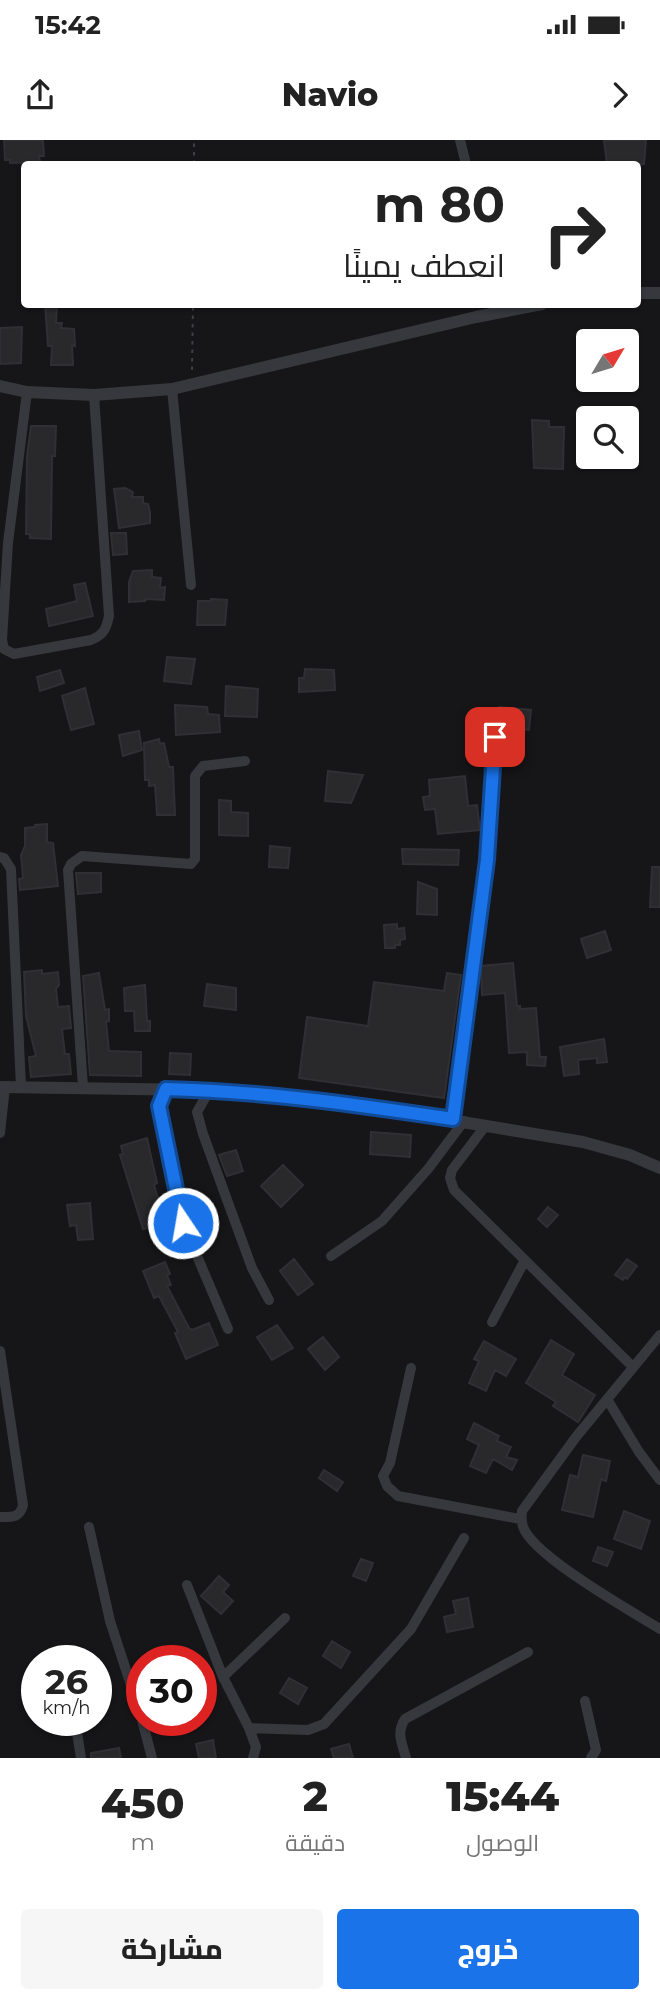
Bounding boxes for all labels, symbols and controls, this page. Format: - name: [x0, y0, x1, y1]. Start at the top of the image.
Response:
- text: 15:42: [35, 9, 101, 41]
- text: Navio: [282, 75, 378, 114]
- icon: share: [21, 76, 59, 114]
- icon: forward: [601, 76, 639, 114]
- text: 80 m: [374, 175, 505, 234]
- icon: right: [529, 189, 620, 280]
- text: انعطف يمينًا: [343, 246, 505, 285]
- north arrow: [576, 329, 639, 392]
- map controls: [576, 329, 639, 469]
- button: search: [576, 406, 639, 469]
- pin: [465, 707, 525, 767]
- icon: arrive: [476, 718, 514, 756]
- position arrow: [146, 1186, 220, 1260]
- speed limit sign: 30: [126, 1645, 217, 1736]
- text: 26: [45, 1660, 88, 1703]
- text: km/h: [42, 1697, 91, 1719]
- text: 2: [303, 1770, 328, 1822]
- text: 15:44: [446, 1770, 559, 1822]
- text: 450: [101, 1777, 185, 1829]
- text: m: [130, 1828, 155, 1856]
- text: دقيقة: [285, 1829, 345, 1857]
- text: الوصول: [466, 1829, 539, 1857]
- button: مشاركة: [21, 1909, 323, 1989]
- button: خروج: [337, 1909, 639, 1989]

